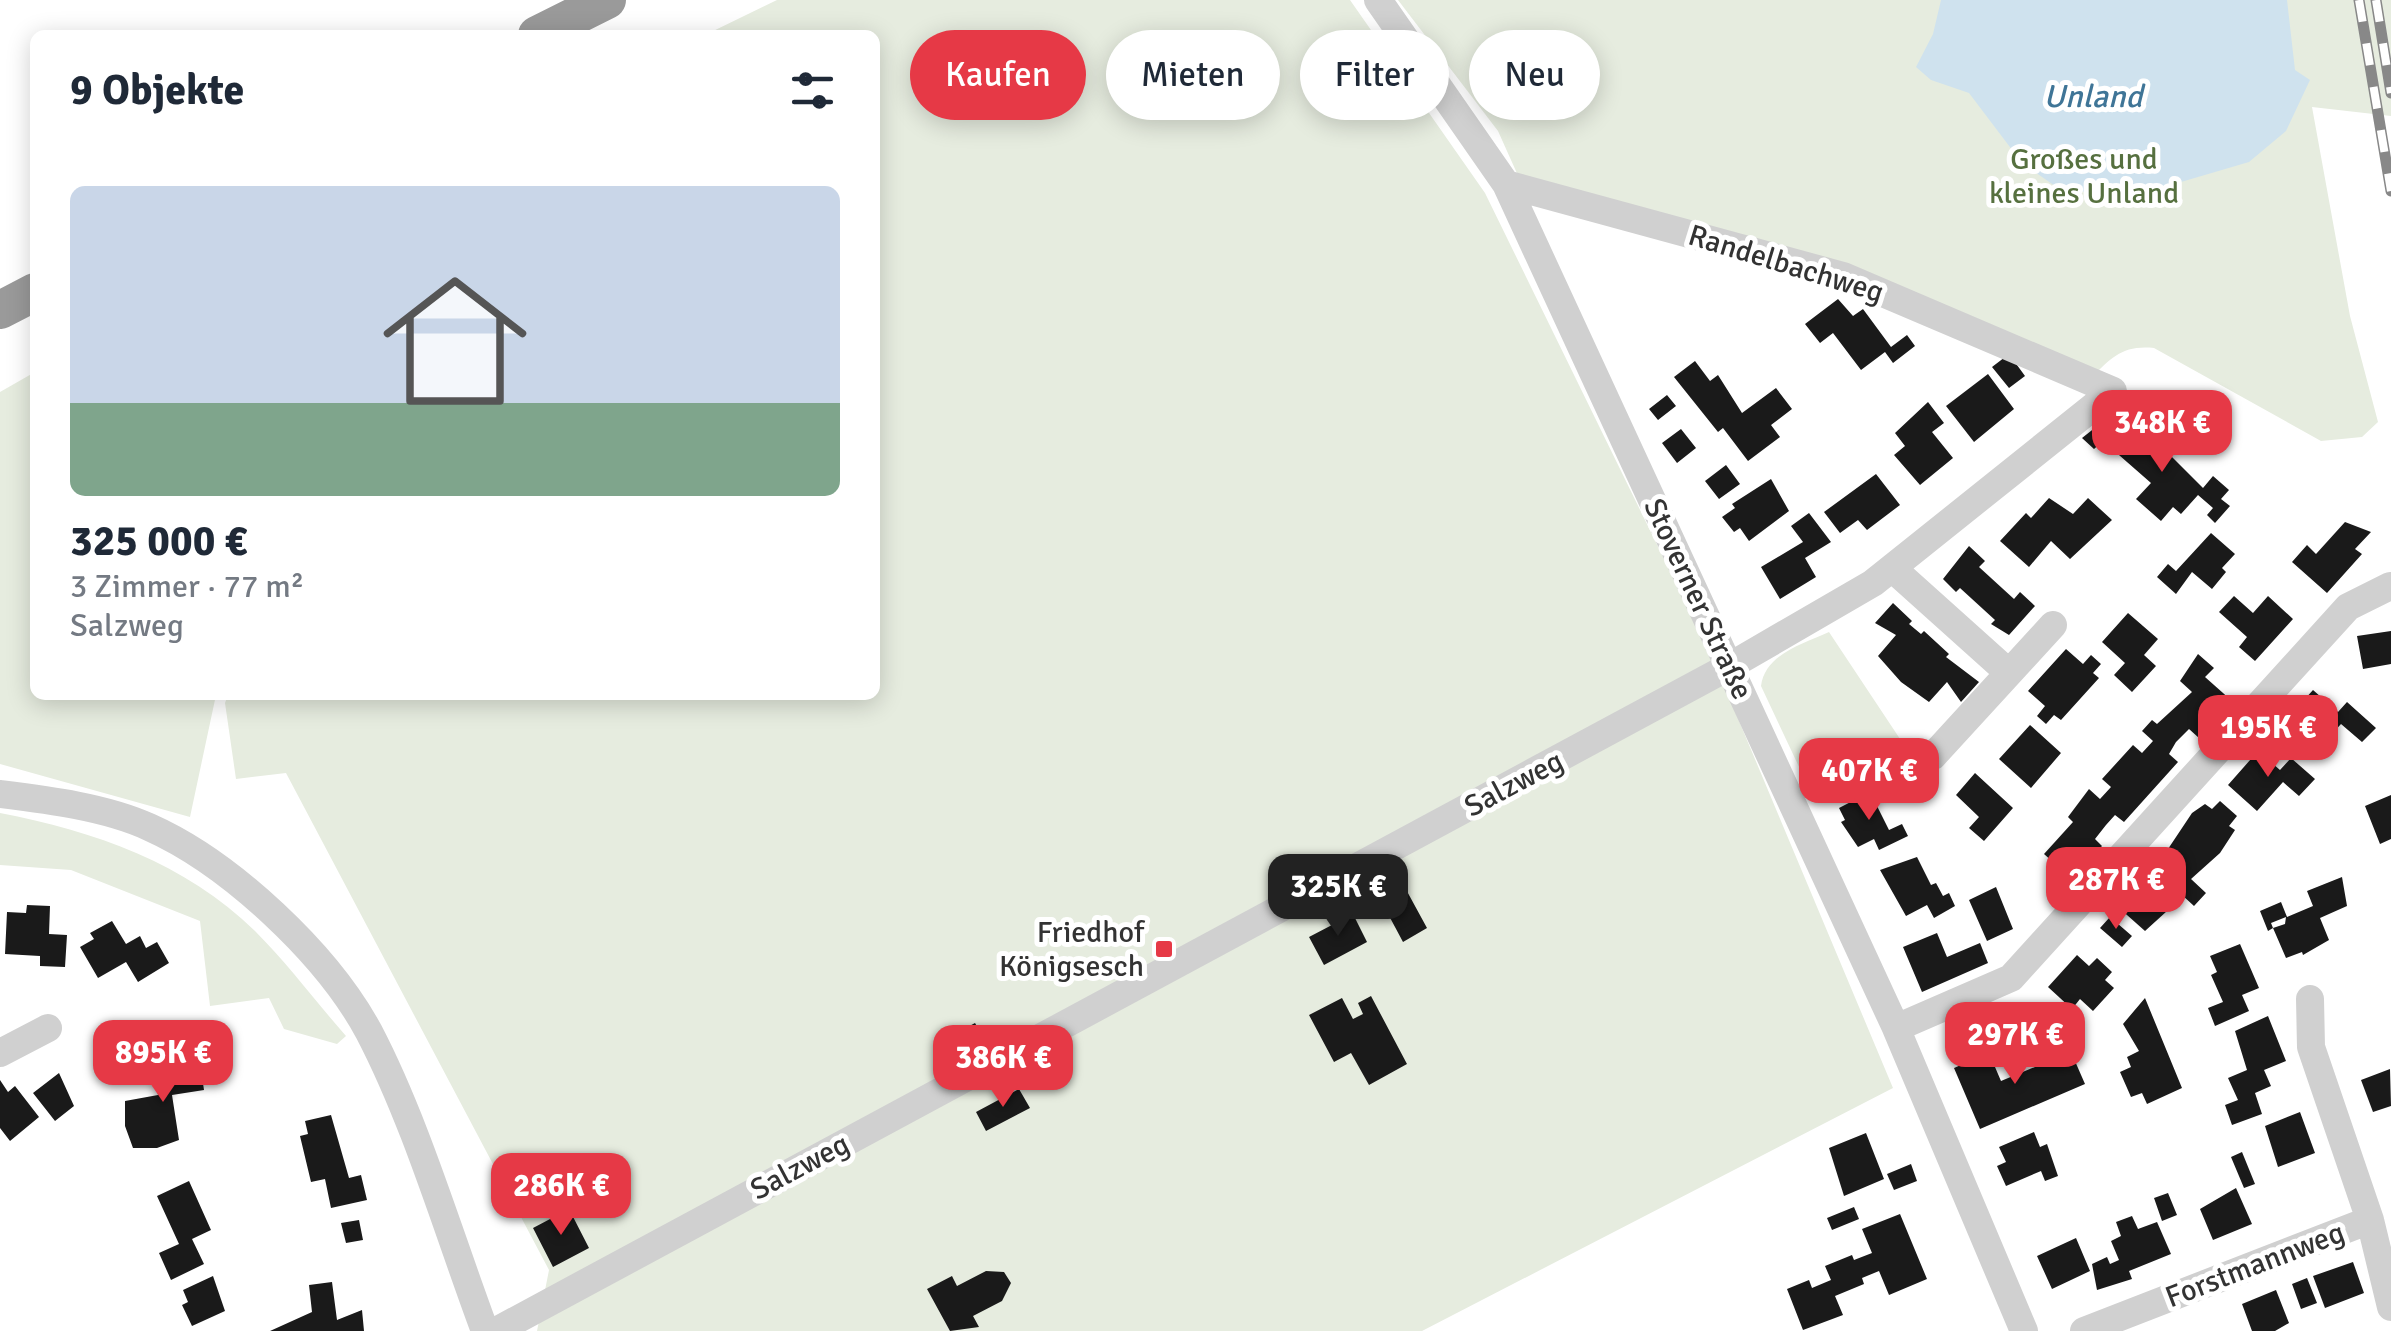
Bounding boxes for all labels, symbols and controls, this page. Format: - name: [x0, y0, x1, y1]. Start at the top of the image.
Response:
- chip: Kaufen: [910, 30, 1086, 120]
- chip: Mieten: [1106, 30, 1280, 120]
- chip: Filter: [1300, 30, 1449, 120]
- chip: Neu: [1469, 30, 1600, 120]
- icon: filters: [785, 63, 840, 118]
- text: 9 Objekte: [70, 65, 244, 116]
- water label: Unland: [2044, 77, 2147, 116]
- park label: Großes und kleines Unland: [1989, 141, 2179, 212]
- street label: Randelbachweg: [1684, 217, 1888, 311]
- icon: home: [365, 251, 545, 431]
- pin: 348K €: [2081, 390, 2243, 475]
- text: 348K €: [2114, 403, 2210, 442]
- street label: Stoverner Straße: [1635, 493, 1761, 705]
- text: 325 000 €: [70, 516, 247, 567]
- text: 3 Zimmer · 77 m²: [70, 567, 304, 606]
- text: Salzweg: [70, 606, 184, 645]
- pin: 195K €: [2187, 695, 2349, 780]
- text: 195K €: [2220, 708, 2316, 747]
- pin: 407K €: [1788, 738, 1950, 823]
- street label: Salzweg: [1458, 743, 1570, 825]
- text: 407K €: [1821, 751, 1917, 790]
- pin: 287K €: [2035, 847, 2197, 932]
- pin: 325K €: [1257, 854, 1419, 939]
- text: 287K €: [2068, 860, 2164, 899]
- text: 325K €: [1290, 867, 1386, 906]
- place label: Friedhof Königsesch: [999, 914, 1146, 985]
- marker: Friedhof Königsesch: [1153, 938, 1175, 960]
- pin: 297K €: [1934, 1002, 2096, 1087]
- text: 297K €: [1967, 1015, 2063, 1054]
- pin: 895K €: [82, 1020, 244, 1105]
- pin: 386K €: [922, 1025, 1084, 1110]
- text: 895K €: [115, 1033, 211, 1072]
- text: 386K €: [955, 1038, 1051, 1077]
- street label: Salzweg: [744, 1126, 856, 1208]
- pin: 286K €: [480, 1153, 642, 1238]
- text: 286K €: [513, 1166, 609, 1205]
- street label: Forstmannweg: [2160, 1214, 2350, 1316]

